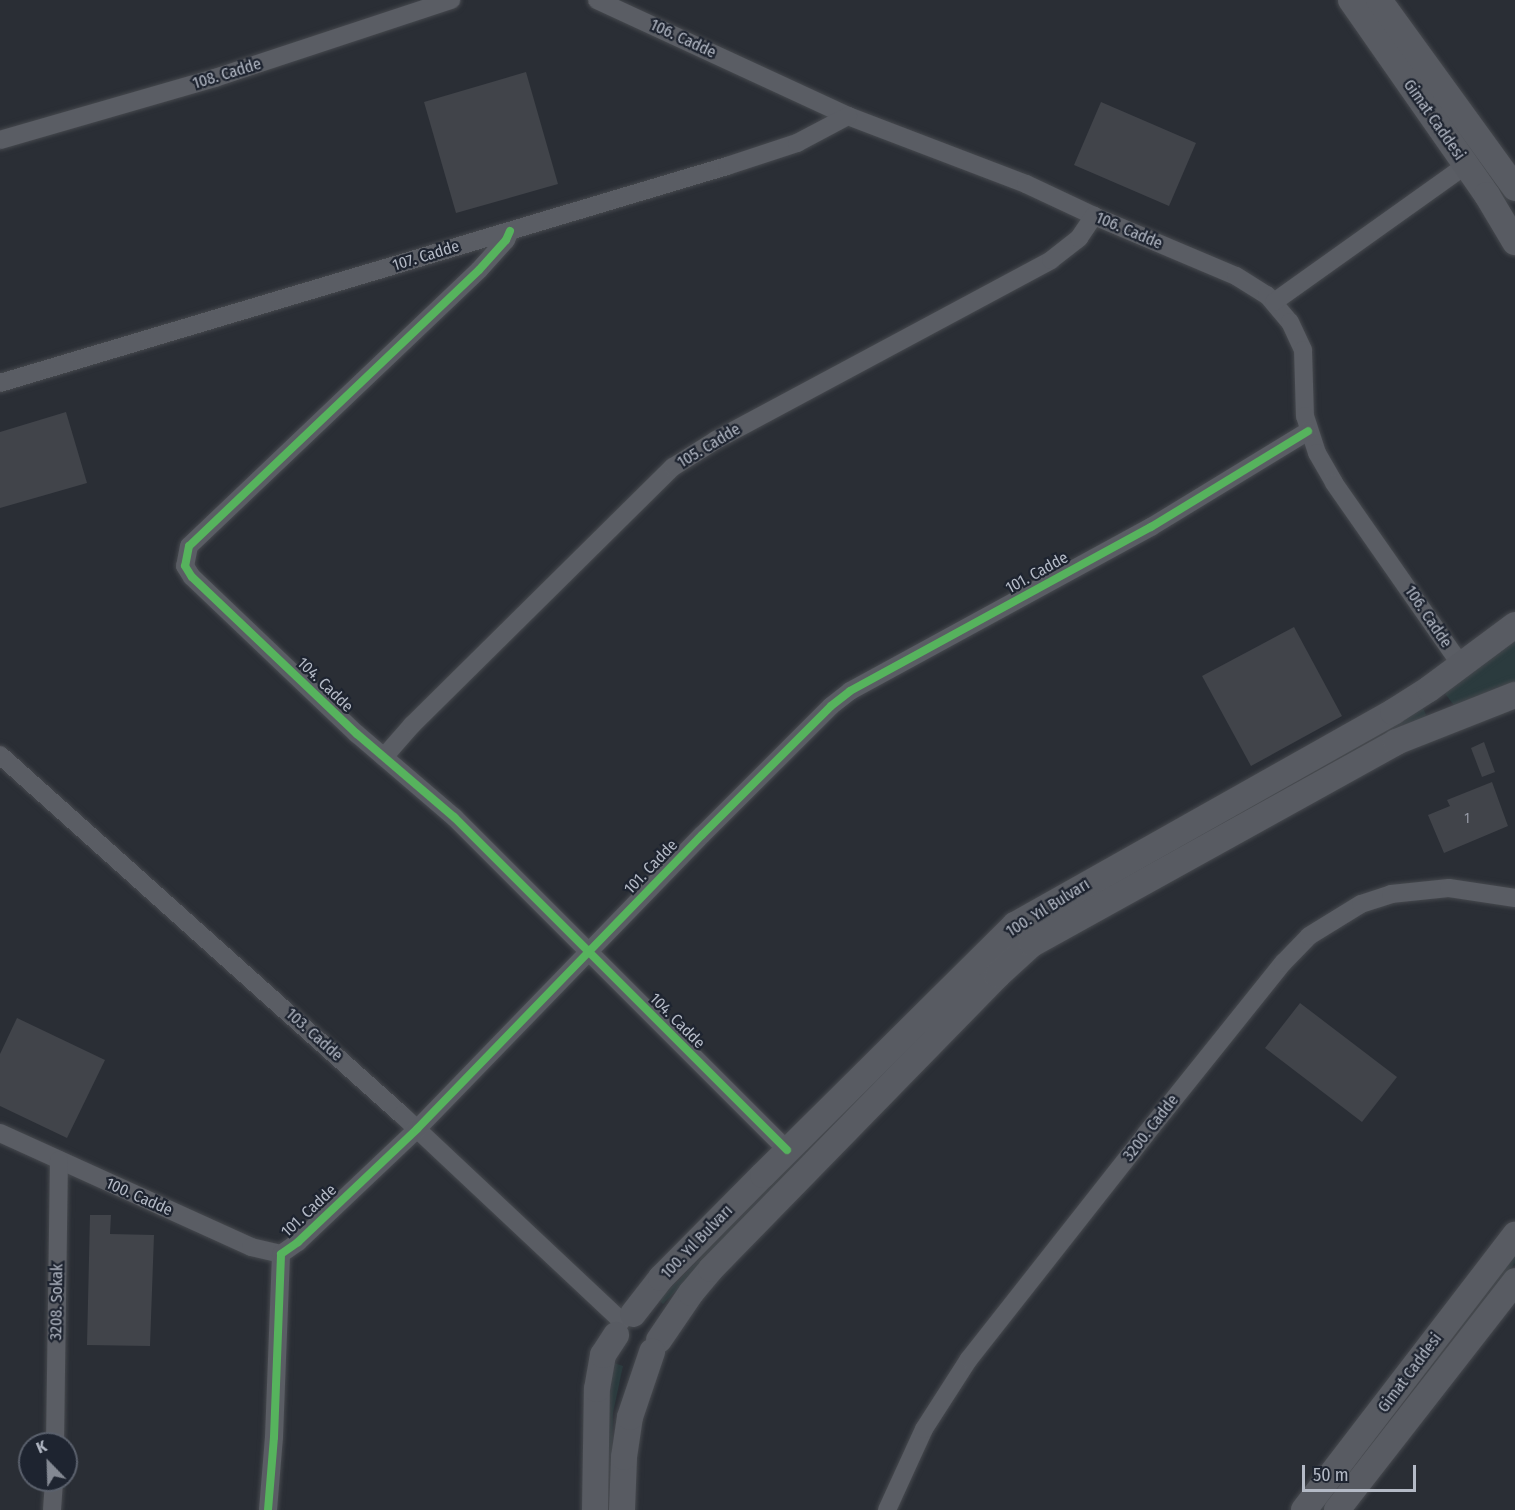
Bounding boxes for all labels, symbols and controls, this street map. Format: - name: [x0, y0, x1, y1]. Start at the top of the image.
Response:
- street label: 106. Cadde: [647, 15, 719, 63]
- street label: 108. Cadde: [190, 54, 264, 94]
- street label: Gimat Caddesi: [1399, 76, 1469, 164]
- street label: 106. Cadde: [1093, 208, 1165, 254]
- street label: 107. Cadde: [390, 237, 462, 275]
- street label: 105. Cadde: [674, 420, 744, 472]
- street label: 101. Cadde: [1002, 548, 1072, 598]
- street label: 106. Cadde: [1400, 582, 1456, 652]
- street label: 104. Cadde: [293, 654, 357, 716]
- house number: 1: [1464, 811, 1470, 827]
- street label: 101. Cadde: [620, 836, 682, 898]
- street label: 100. Yıl Bulvarı: [1003, 875, 1093, 941]
- street label: 104. Cadde: [645, 989, 709, 1053]
- street label: 103. Cadde: [282, 1005, 346, 1065]
- street label: 3200. Cadde: [1119, 1091, 1183, 1165]
- street label: 100. Cadde: [103, 1174, 175, 1220]
- street label: 101. Cadde: [277, 1181, 341, 1241]
- street label: 100. Yıl Bulvarı: [657, 1201, 737, 1283]
- street label: 3208. Sokak: [47, 1264, 67, 1340]
- street label: Gimat Caddesi: [1374, 1330, 1446, 1416]
- north arrow: [18, 1432, 78, 1492]
- text: K: [34, 1436, 50, 1457]
- scale bar: [1305, 1453, 1419, 1491]
- text: 50 m: [1313, 1464, 1349, 1486]

